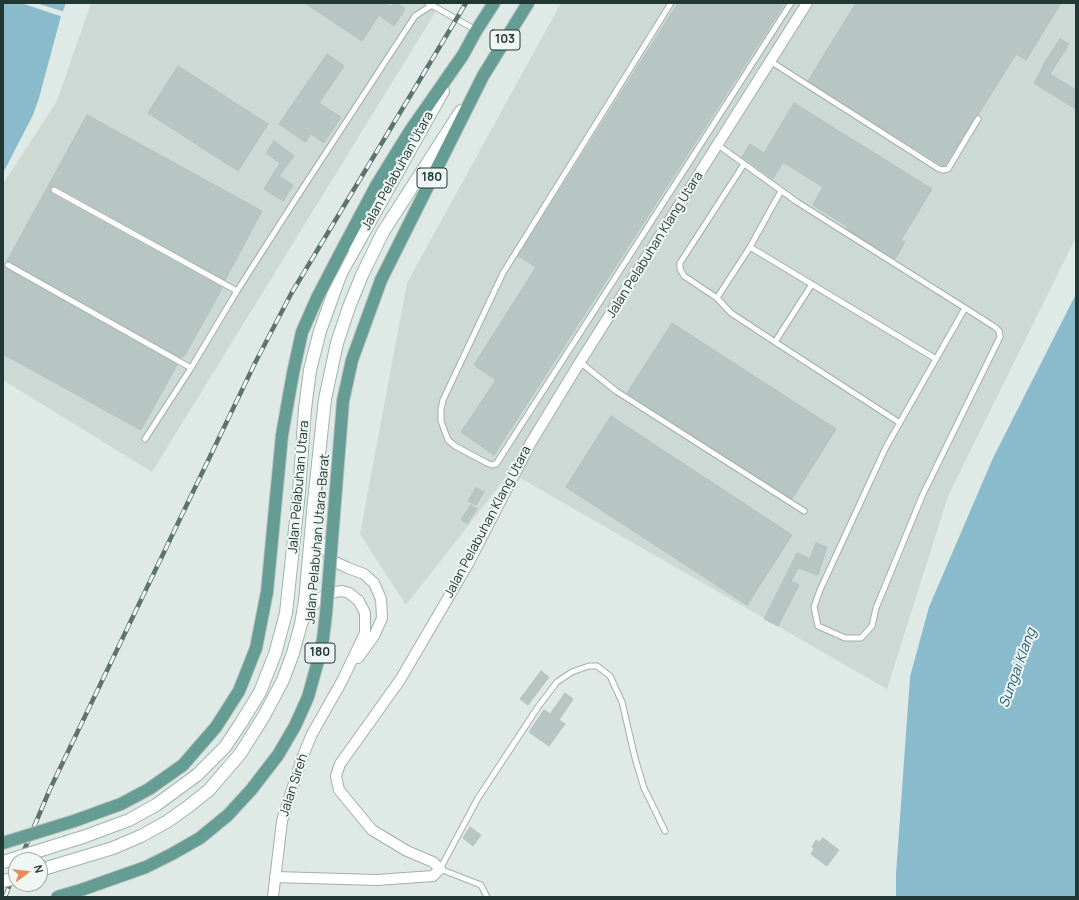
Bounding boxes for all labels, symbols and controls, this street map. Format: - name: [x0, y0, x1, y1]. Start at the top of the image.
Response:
- road number: 103: [490, 30, 520, 50]
- street label: Jalan Pelabuhan Utara: [359, 109, 437, 233]
- road number: 180: [417, 168, 447, 188]
- street label: Jalan Pelabuhan Klang Utara: [604, 169, 706, 321]
- street label: Jalan Pelabuhan Utara: [285, 420, 313, 554]
- street label: Jalan Pelabuhan Klang Utara: [441, 444, 535, 600]
- street label: Jalan Pelabuhan Utara-Barat: [303, 453, 333, 625]
- water label: Sungai Klang: [996, 626, 1040, 710]
- road number: 180: [305, 643, 335, 663]
- street label: Jalan Sireh: [277, 752, 311, 818]
- north arrow: [8, 852, 48, 892]
- text: N: [31, 863, 47, 875]

